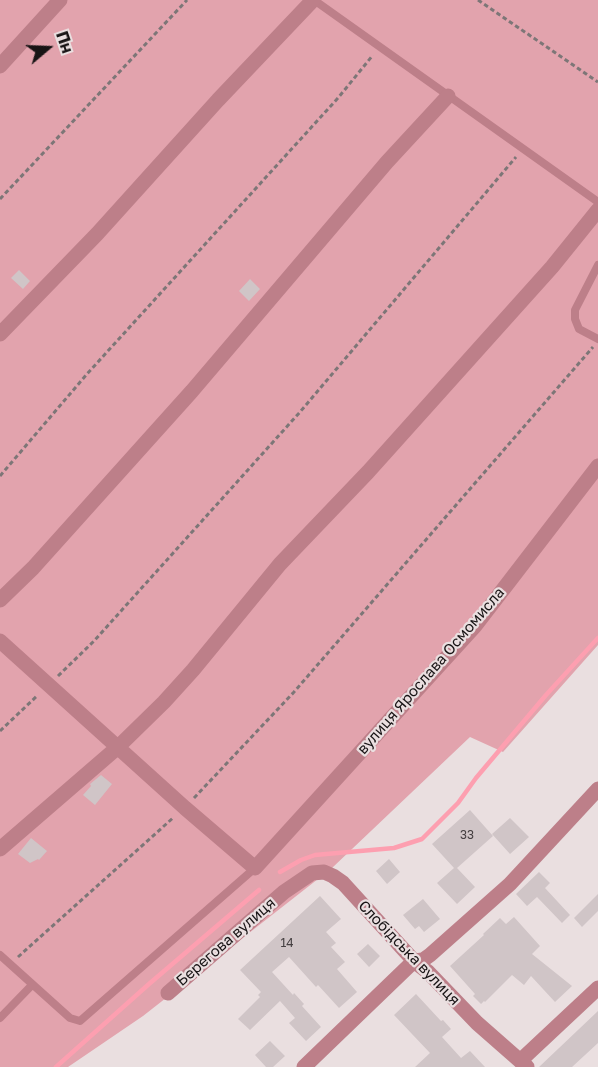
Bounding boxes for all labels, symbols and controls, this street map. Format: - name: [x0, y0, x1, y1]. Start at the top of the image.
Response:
- north arrow: [18, 18, 78, 78]
- text: Пн: [52, 29, 78, 56]
- street label: вулиця Ярослава Осмомисла: [354, 584, 508, 758]
- house number: 33: [460, 828, 474, 842]
- street label: Берегова вулиця: [173, 894, 279, 990]
- street label: Слобідська вулиця: [354, 897, 464, 1009]
- house number: 14: [280, 936, 294, 950]

